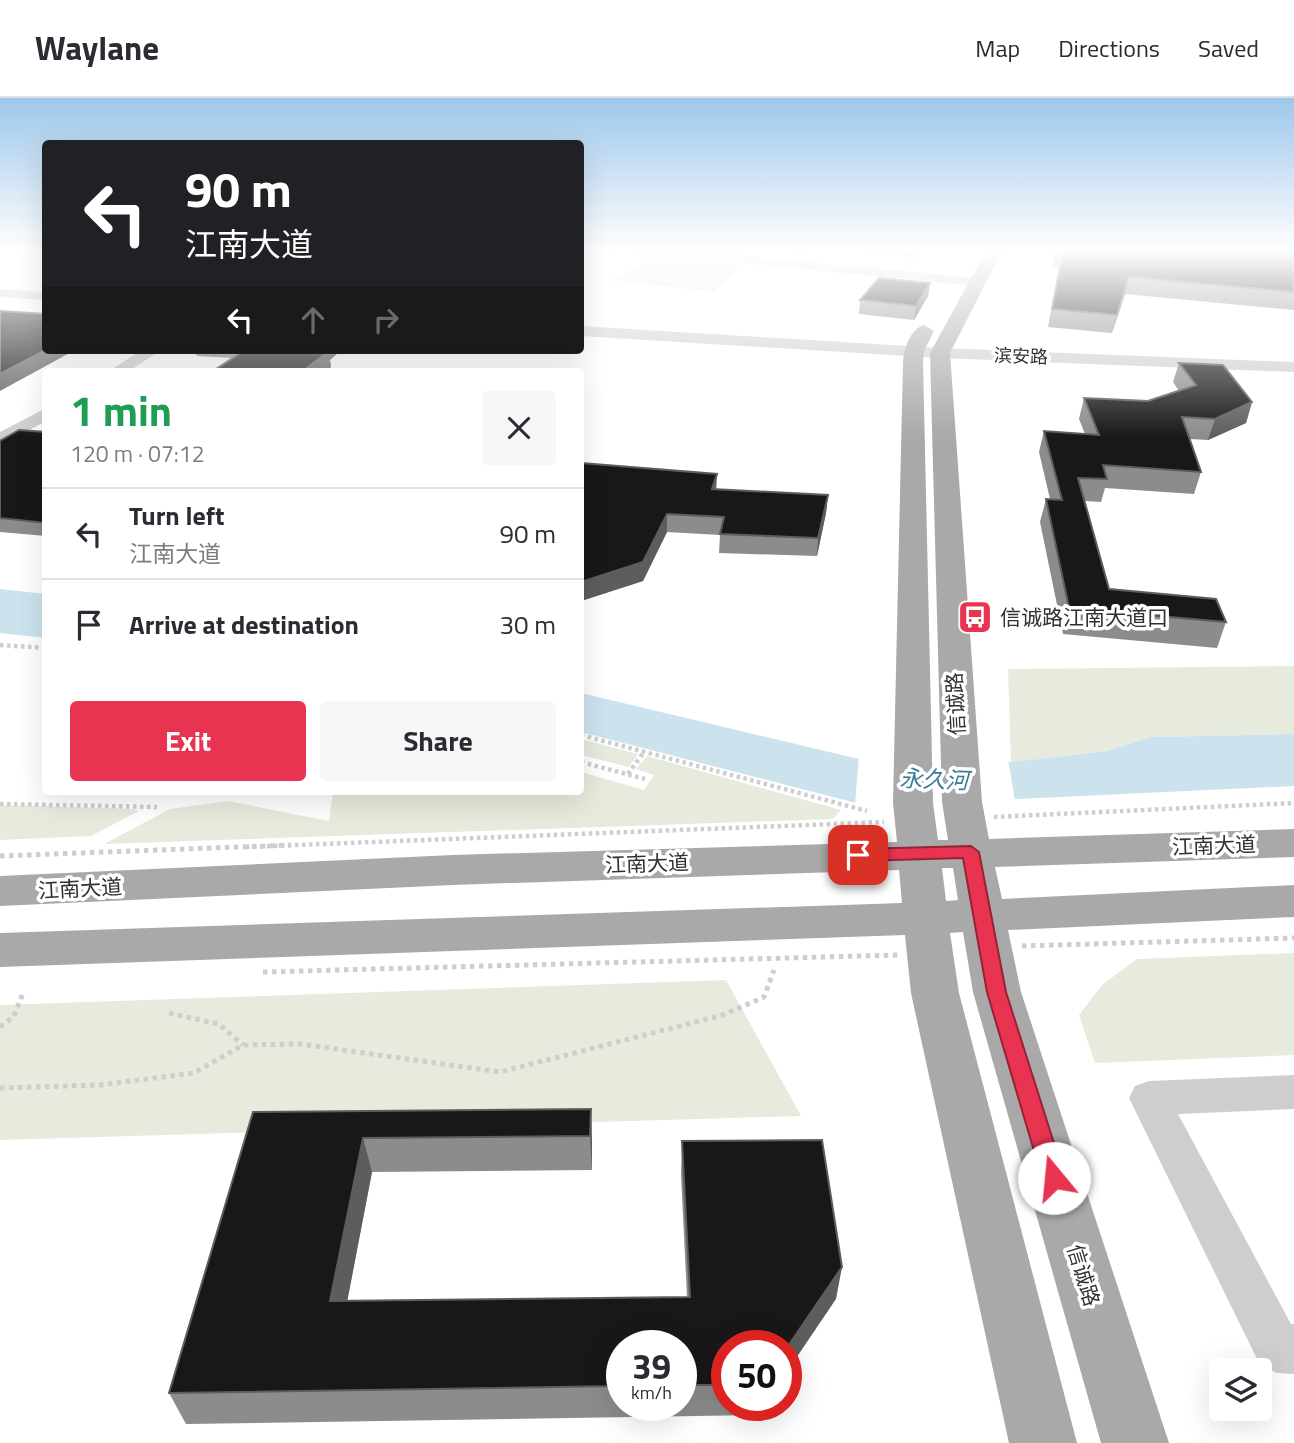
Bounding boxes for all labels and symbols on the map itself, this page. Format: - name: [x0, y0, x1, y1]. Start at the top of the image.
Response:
- street label: 滨安路: [994, 342, 1048, 370]
- bus stop icon: 信诚路江南大道口: [956, 598, 994, 636]
- place label: 信诚路江南大道口: [1000, 601, 1168, 633]
- street label: 信诚路: [937, 672, 973, 736]
- water label: 永久河: [899, 760, 973, 798]
- pin: [828, 825, 888, 885]
- street label: 江南大道: [1171, 828, 1257, 862]
- street label: 江南大道: [604, 846, 690, 880]
- street label: 江南大道: [37, 870, 123, 906]
- position arrow: [1017, 1141, 1091, 1215]
- street label: 信诚路: [1059, 1240, 1109, 1310]
- speed limit sign: 50: [711, 1330, 802, 1421]

